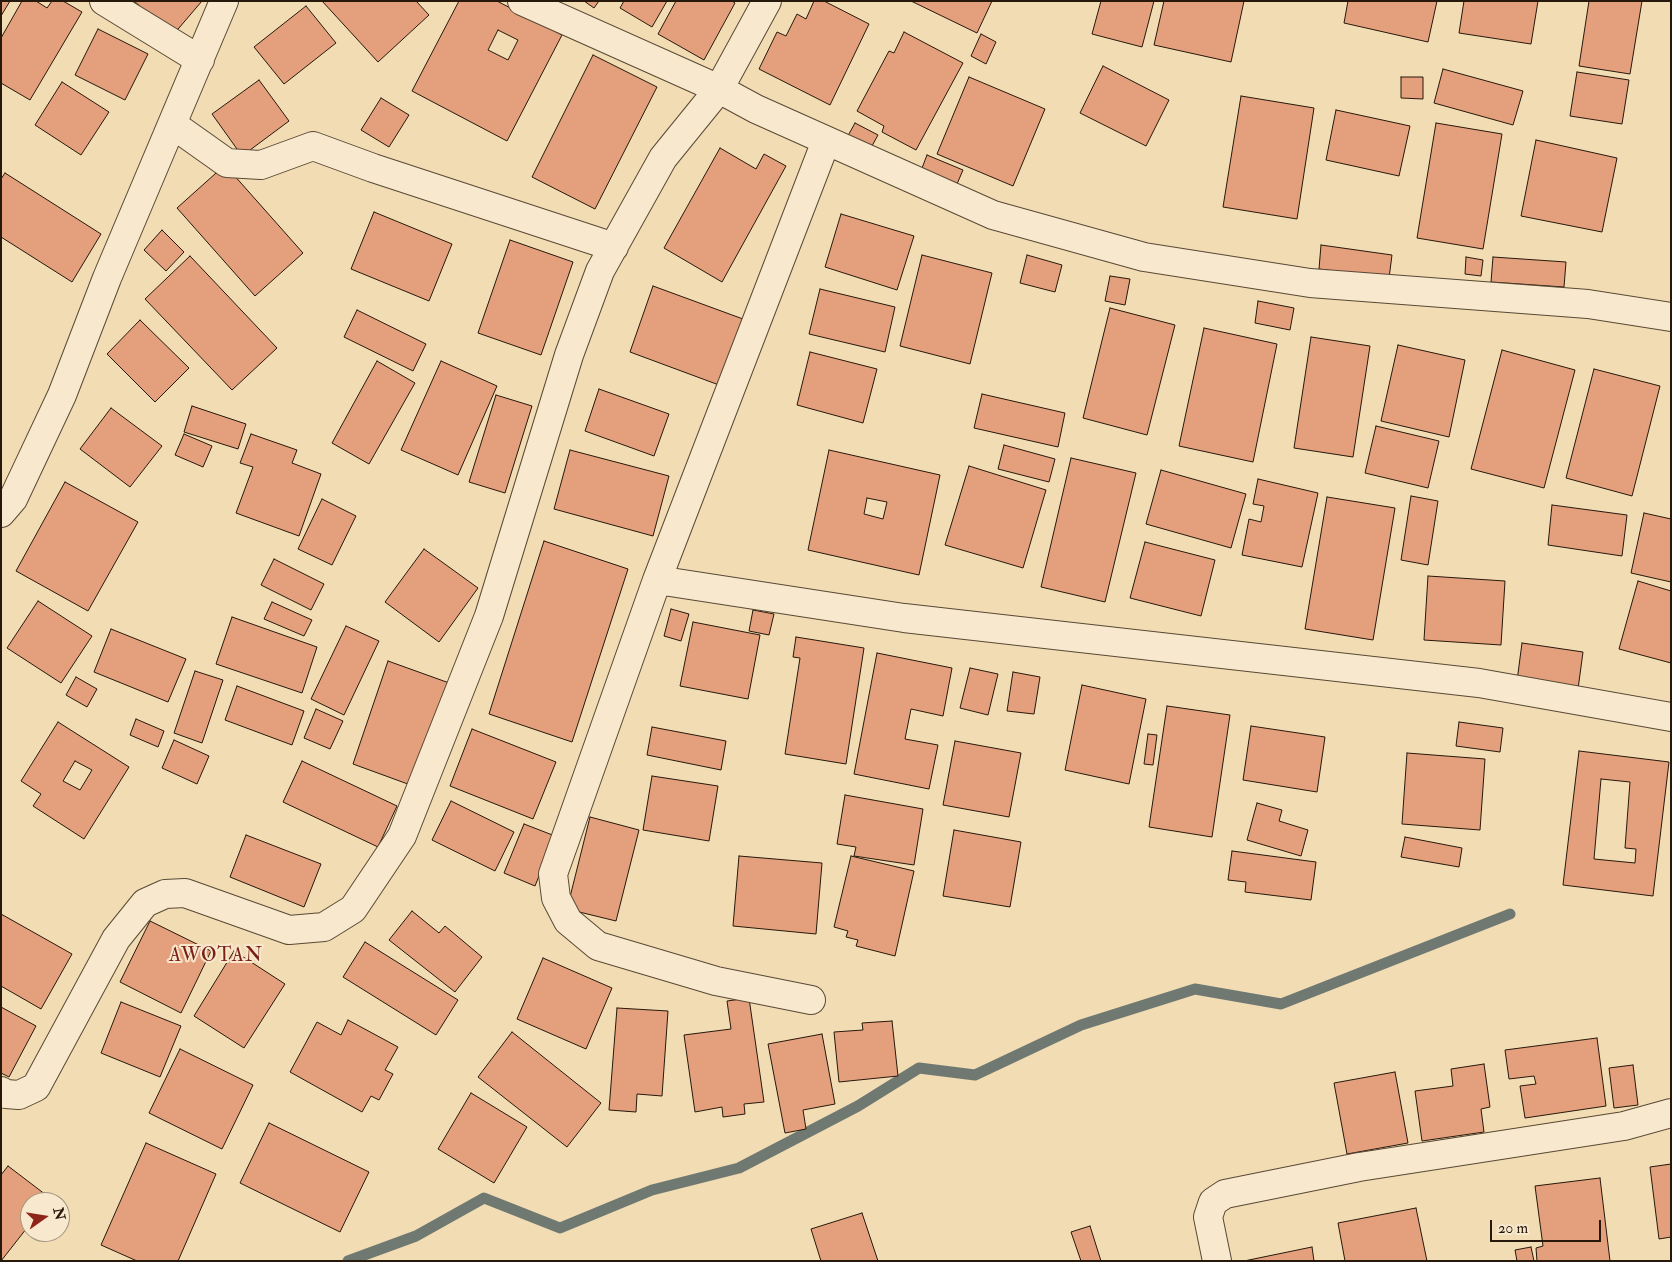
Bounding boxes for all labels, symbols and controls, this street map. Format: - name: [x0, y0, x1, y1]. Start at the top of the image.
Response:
- district label: AWOTAN: [168, 946, 264, 968]
- north arrow: [20, 1192, 70, 1242]
- text: N: [49, 1206, 69, 1222]
- scale bar: [1492, 1210, 1603, 1242]
- text: 20 m: [1498, 1219, 1528, 1238]

